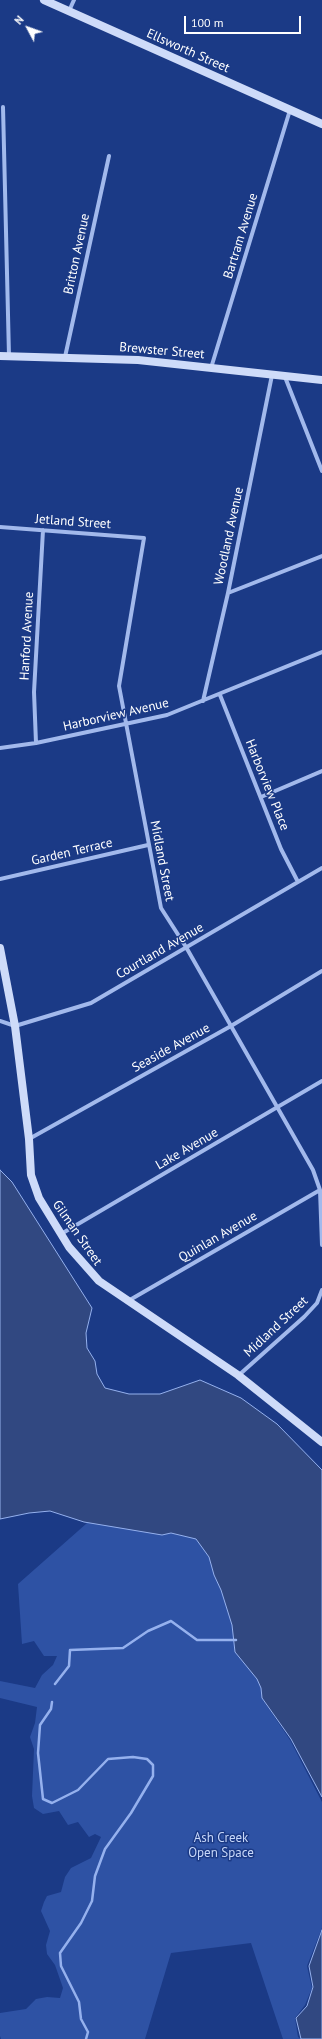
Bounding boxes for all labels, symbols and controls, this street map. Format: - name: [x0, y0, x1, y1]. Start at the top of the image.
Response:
- north arrow: [8, 8, 48, 48]
- scale bar: [186, 8, 303, 34]
- text: N: [11, 13, 27, 27]
- text: 100 m: [191, 15, 224, 30]
- street label: Ellsworth Street: [144, 26, 232, 76]
- street label: Bartram Avenue: [221, 191, 261, 281]
- street label: Britton Avenue: [61, 212, 93, 296]
- street label: Brewster Street: [119, 340, 205, 362]
- street label: Woodland Avenue: [211, 486, 247, 586]
- street label: Jetland Street: [35, 512, 111, 532]
- street label: Hanford Avenue: [17, 591, 37, 681]
- street label: Harborview Avenue: [62, 695, 170, 735]
- street label: Harborview Place: [242, 737, 292, 833]
- street label: Midland Street: [147, 819, 177, 903]
- street label: Garden Terrace: [30, 835, 114, 869]
- street label: Courtland Avenue: [113, 920, 207, 982]
- street label: Seaside Avenue: [129, 1020, 213, 1076]
- street label: Lake Avenue: [153, 1125, 221, 1173]
- street label: Gilman Street: [49, 1197, 105, 1269]
- street label: Quinlan Avenue: [176, 1208, 260, 1266]
- street label: Midland Street: [241, 1293, 311, 1361]
- park label: Ash Creek Open Space: [188, 1830, 254, 1861]

